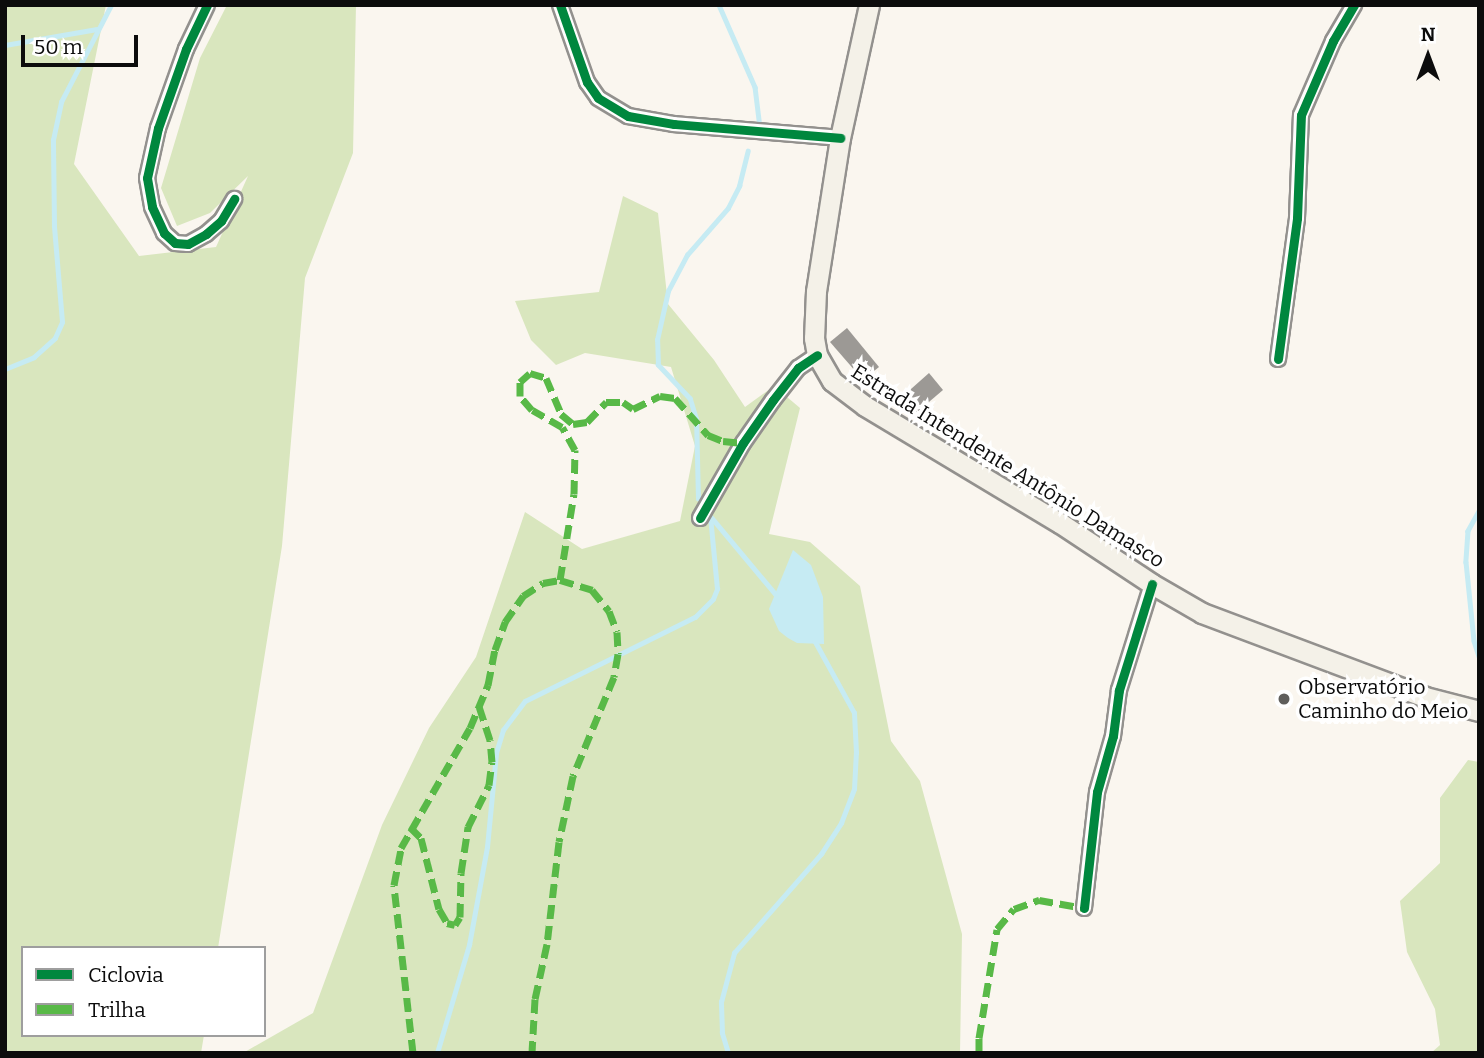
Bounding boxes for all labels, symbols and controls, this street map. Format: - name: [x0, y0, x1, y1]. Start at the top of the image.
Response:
- scale bar: [24, 21, 142, 65]
- north arrow: [1393, 21, 1463, 91]
- text: N: [1421, 23, 1435, 46]
- text: 50 m: [34, 34, 83, 60]
- street label: Estrada Intendente Antônio Damasco: [847, 359, 1169, 573]
- place label: Observatório Caminho do Meio: [1298, 674, 1468, 724]
- marker: Observatório Caminho do Meio: [1276, 691, 1292, 707]
- legend: [21, 946, 266, 1037]
- text: Ciclovia: [88, 962, 164, 988]
- text: Trilha: [88, 997, 146, 1023]

